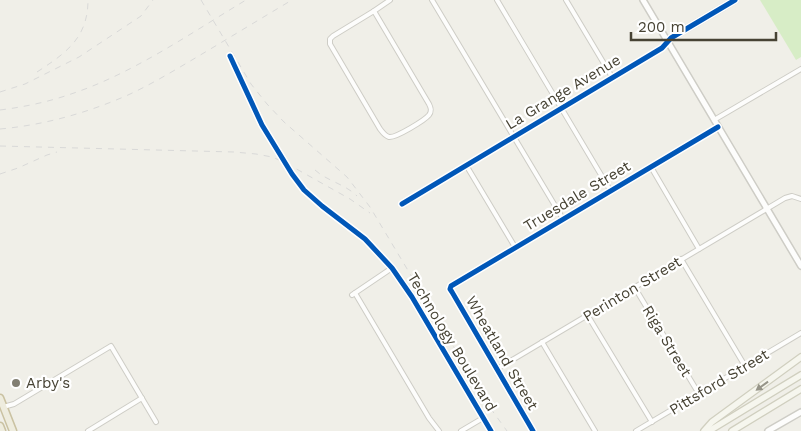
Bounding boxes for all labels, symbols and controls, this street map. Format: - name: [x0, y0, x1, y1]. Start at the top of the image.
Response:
- scale bar: [631, 10, 776, 42]
- text: 200 m: [638, 18, 685, 36]
- street label: La Grange Avenue: [502, 51, 624, 133]
- street label: Truesdale Street: [520, 157, 634, 235]
- street label: Perinton Street: [579, 252, 685, 326]
- street label: Technology Boulevard: [403, 269, 501, 415]
- street label: Wheatland Street: [462, 293, 542, 414]
- street label: Riga Street: [639, 302, 696, 381]
- street label: Pittsford Street: [666, 345, 773, 419]
- place label: Arby's: [26, 374, 70, 392]
- marker: Arby's: [10, 377, 22, 389]
- one-way arrow: [755, 381, 769, 391]

